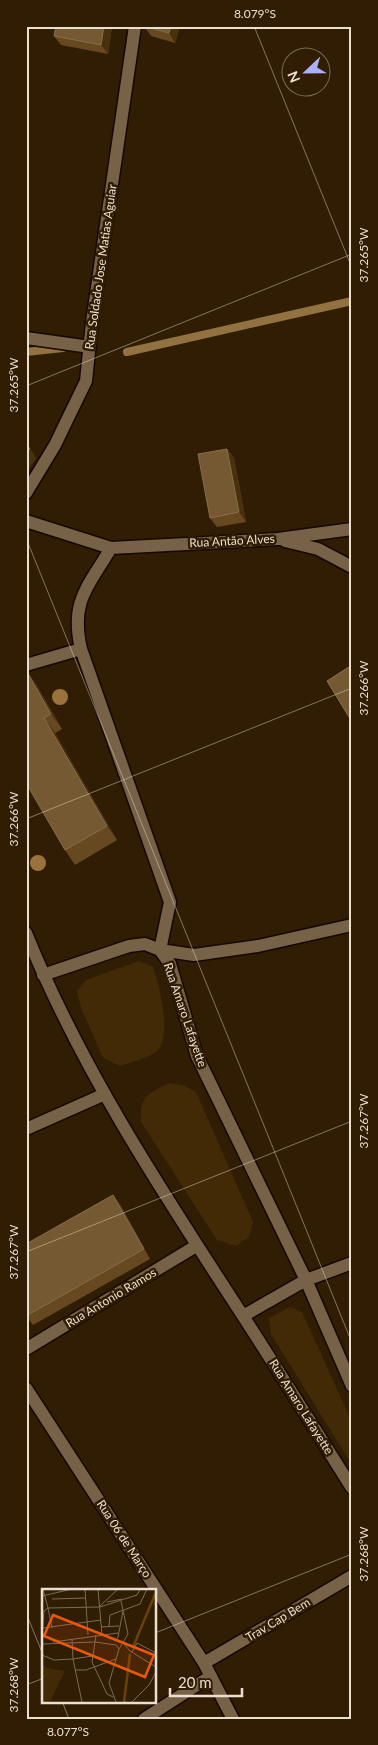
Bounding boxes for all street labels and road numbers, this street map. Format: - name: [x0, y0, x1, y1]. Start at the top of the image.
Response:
- street label: Rua Soldado Jose Matias Aguiar: [81, 183, 120, 350]
- street label: Rua Antão Alves: [189, 531, 275, 550]
- street label: Rua Amaro Lafayette: [161, 961, 210, 1069]
- street label: Rua Antonio Ramos: [63, 1265, 159, 1331]
- street label: Rua Amaro Lafayette: [266, 1356, 337, 1457]
- street label: Rua 06 de Março: [94, 1497, 155, 1581]
- street label: Trav Cap Bem: [243, 1594, 313, 1645]

